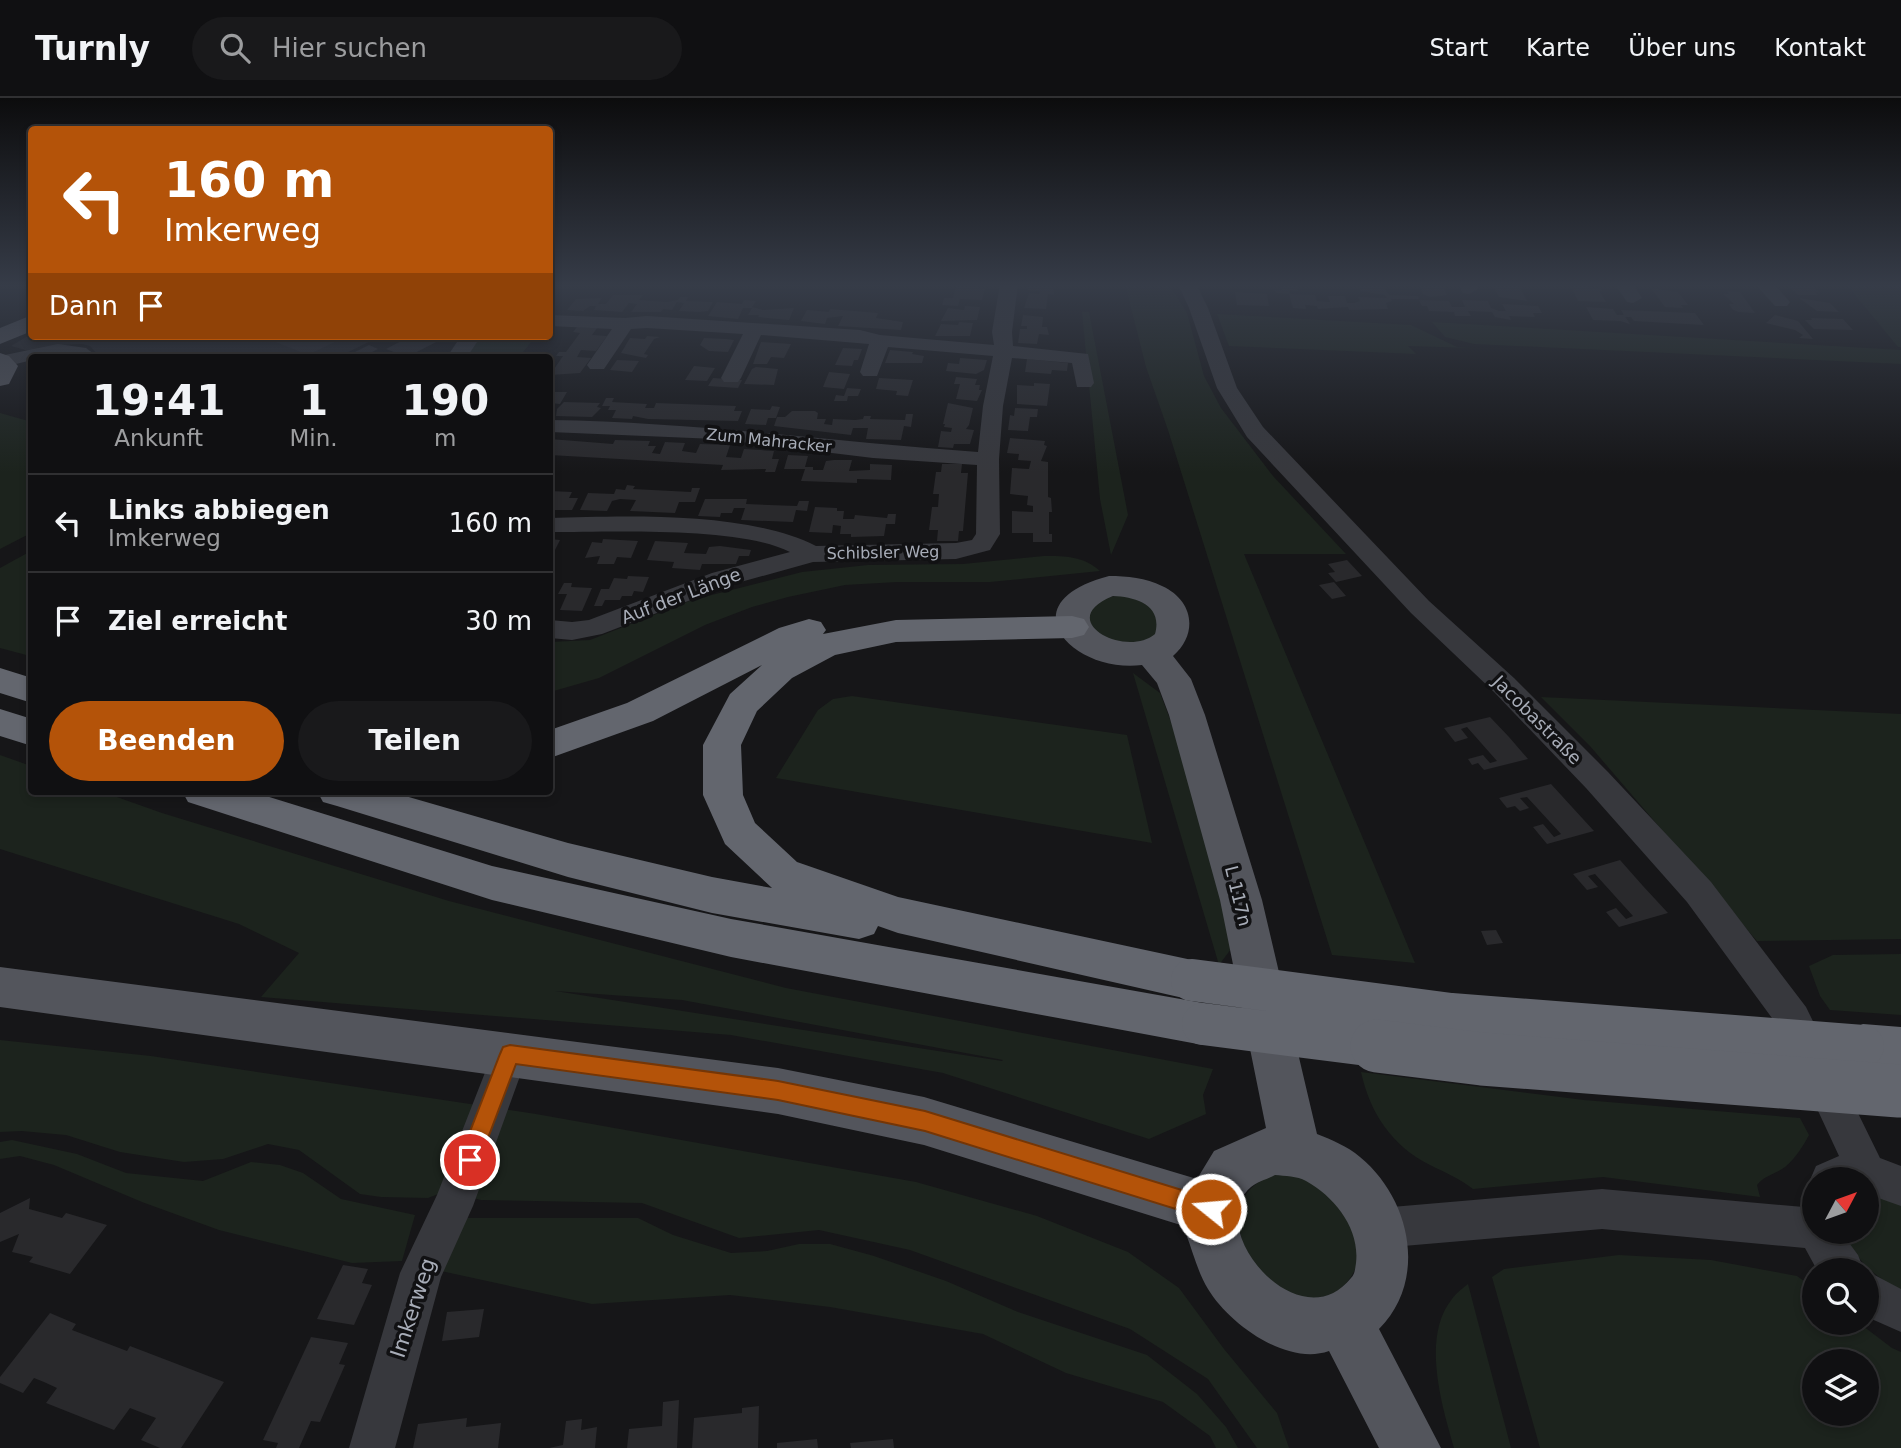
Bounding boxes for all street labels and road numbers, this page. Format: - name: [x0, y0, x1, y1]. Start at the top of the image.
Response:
- street label: Zum Mahracker: [705, 424, 833, 457]
- street label: Schibsler Weg: [826, 542, 940, 563]
- street label: Auf der Länge: [618, 563, 744, 628]
- street label: Jacobastraße: [1488, 670, 1586, 768]
- street label: L 117n: [1221, 863, 1256, 928]
- street label: Imkerweg: [386, 1255, 440, 1361]

